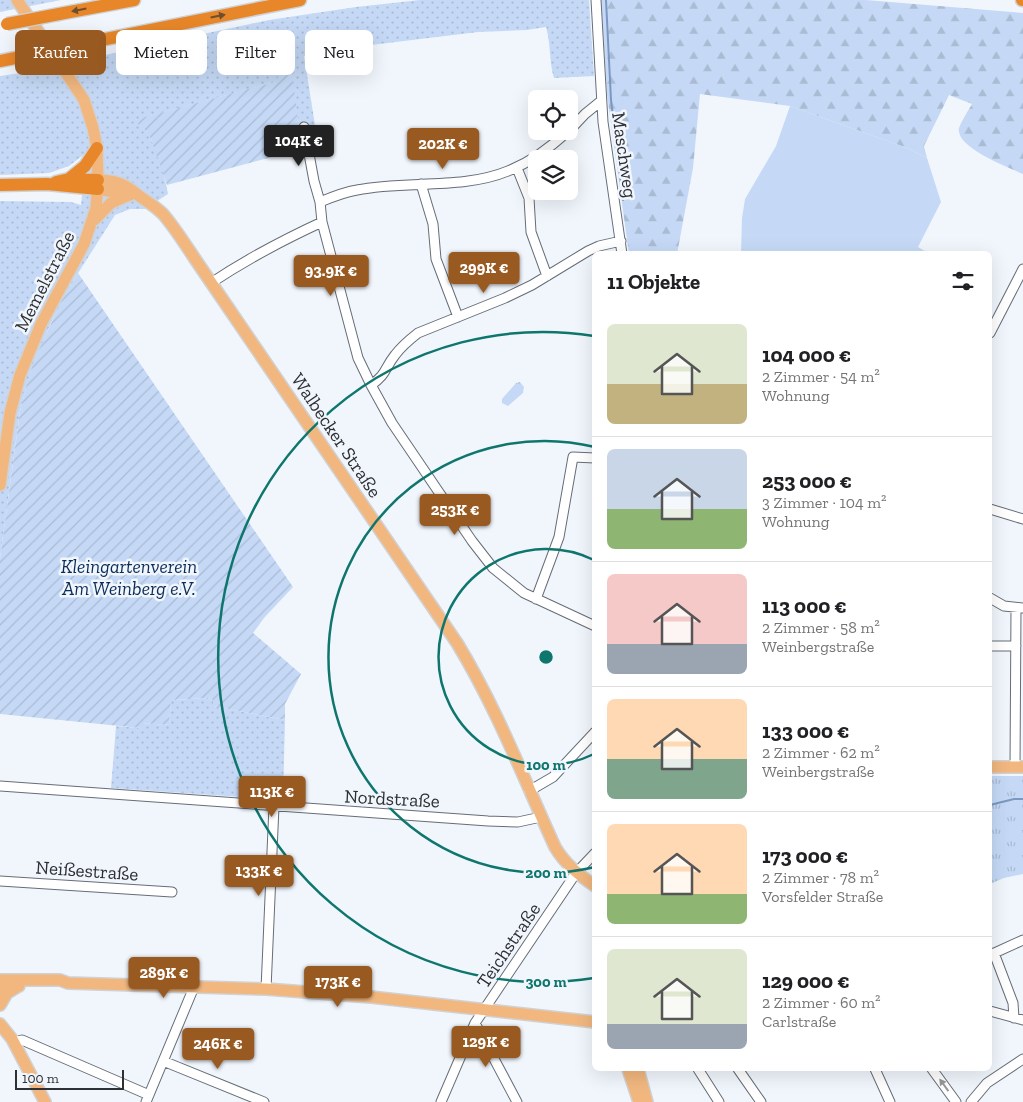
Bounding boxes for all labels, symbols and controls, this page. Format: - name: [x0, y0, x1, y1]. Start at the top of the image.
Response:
- one-way arrow: [70, 7, 86, 15]
- one-way arrow: [211, 12, 227, 20]
- chip: Kaufen: [15, 30, 106, 75]
- chip: Mieten: [116, 30, 207, 75]
- chip: Filter: [217, 30, 295, 75]
- chip: Neu: [305, 30, 373, 75]
- map controls: [528, 90, 578, 200]
- button: locate: [528, 90, 578, 140]
- street label: Maschweg: [607, 110, 642, 200]
- pin: 104K €: [258, 124, 340, 167]
- pin: 202K €: [402, 128, 484, 170]
- text: 104K €: [275, 131, 323, 150]
- text: 202K €: [418, 134, 468, 153]
- button: layers: [528, 150, 578, 200]
- street label: Memelstraße: [9, 227, 80, 335]
- pin: 299K €: [443, 252, 525, 294]
- pin: 93.9K €: [285, 254, 377, 297]
- text: 299K €: [460, 258, 508, 277]
- text: 93.9K €: [305, 261, 357, 280]
- icon: filters: [949, 267, 977, 295]
- text: 11 Objekte: [607, 269, 700, 294]
- text: 104 000 €: [762, 342, 851, 367]
- icon: home: [647, 344, 707, 404]
- text: 2 Zimmer · 54 m²: [762, 367, 880, 386]
- street label: Walbecker Straße: [286, 369, 387, 502]
- text: Wohnung: [762, 386, 829, 405]
- text: 253 000 €: [762, 468, 852, 493]
- icon: home: [647, 469, 707, 529]
- text: 3 Zimmer · 104 m²: [762, 493, 887, 512]
- pin: 253K €: [414, 494, 496, 536]
- text: 253K €: [431, 500, 479, 519]
- text: Wohnung: [762, 512, 829, 531]
- park label: Kleingartenverein Am Weinberg e.V.: [61, 555, 197, 600]
- text: 113 000 €: [762, 593, 847, 618]
- icon: home: [647, 594, 707, 654]
- text: 2 Zimmer · 58 m²: [762, 618, 880, 637]
- text: Weinbergstraße: [762, 637, 874, 656]
- centre of rings: [537, 648, 555, 666]
- text: 133 000 €: [762, 718, 849, 743]
- icon: home: [647, 719, 707, 779]
- text: 2 Zimmer · 62 m²: [762, 743, 880, 762]
- text: 100 m: [526, 756, 566, 774]
- text: Weinbergstraße: [762, 762, 874, 781]
- pin: 113K €: [231, 776, 313, 818]
- text: 113K €: [250, 782, 294, 801]
- street label: Nordstraße: [344, 785, 440, 812]
- text: 173 000 €: [762, 843, 848, 868]
- icon: home: [647, 844, 707, 904]
- pin: 133K €: [218, 854, 300, 897]
- street label: Neißestraße: [35, 855, 139, 886]
- text: 133K €: [236, 861, 282, 880]
- text: 200 m: [525, 864, 567, 882]
- text: 2 Zimmer · 78 m²: [762, 868, 879, 887]
- text: Vorsfelder Straße: [762, 887, 883, 906]
- street label: Teichstraße: [471, 898, 545, 992]
- pin: 289K €: [123, 956, 205, 999]
- text: 289K €: [139, 963, 189, 982]
- pin: 173K €: [297, 966, 379, 1008]
- text: 129 000 €: [762, 968, 850, 993]
- icon: home: [647, 969, 707, 1029]
- text: 173K €: [315, 972, 361, 991]
- text: 300 m: [525, 973, 567, 991]
- text: 2 Zimmer · 60 m²: [762, 993, 881, 1012]
- text: Carlstraße: [762, 1012, 836, 1031]
- pin: 129K €: [445, 1026, 527, 1068]
- pin: 246K €: [177, 1028, 259, 1070]
- text: 129K €: [463, 1032, 509, 1051]
- text: 246K €: [193, 1034, 243, 1053]
- scale bar: [15, 1067, 124, 1090]
- text: 100 m: [22, 1070, 59, 1087]
- one-way arrow: [939, 1079, 950, 1092]

